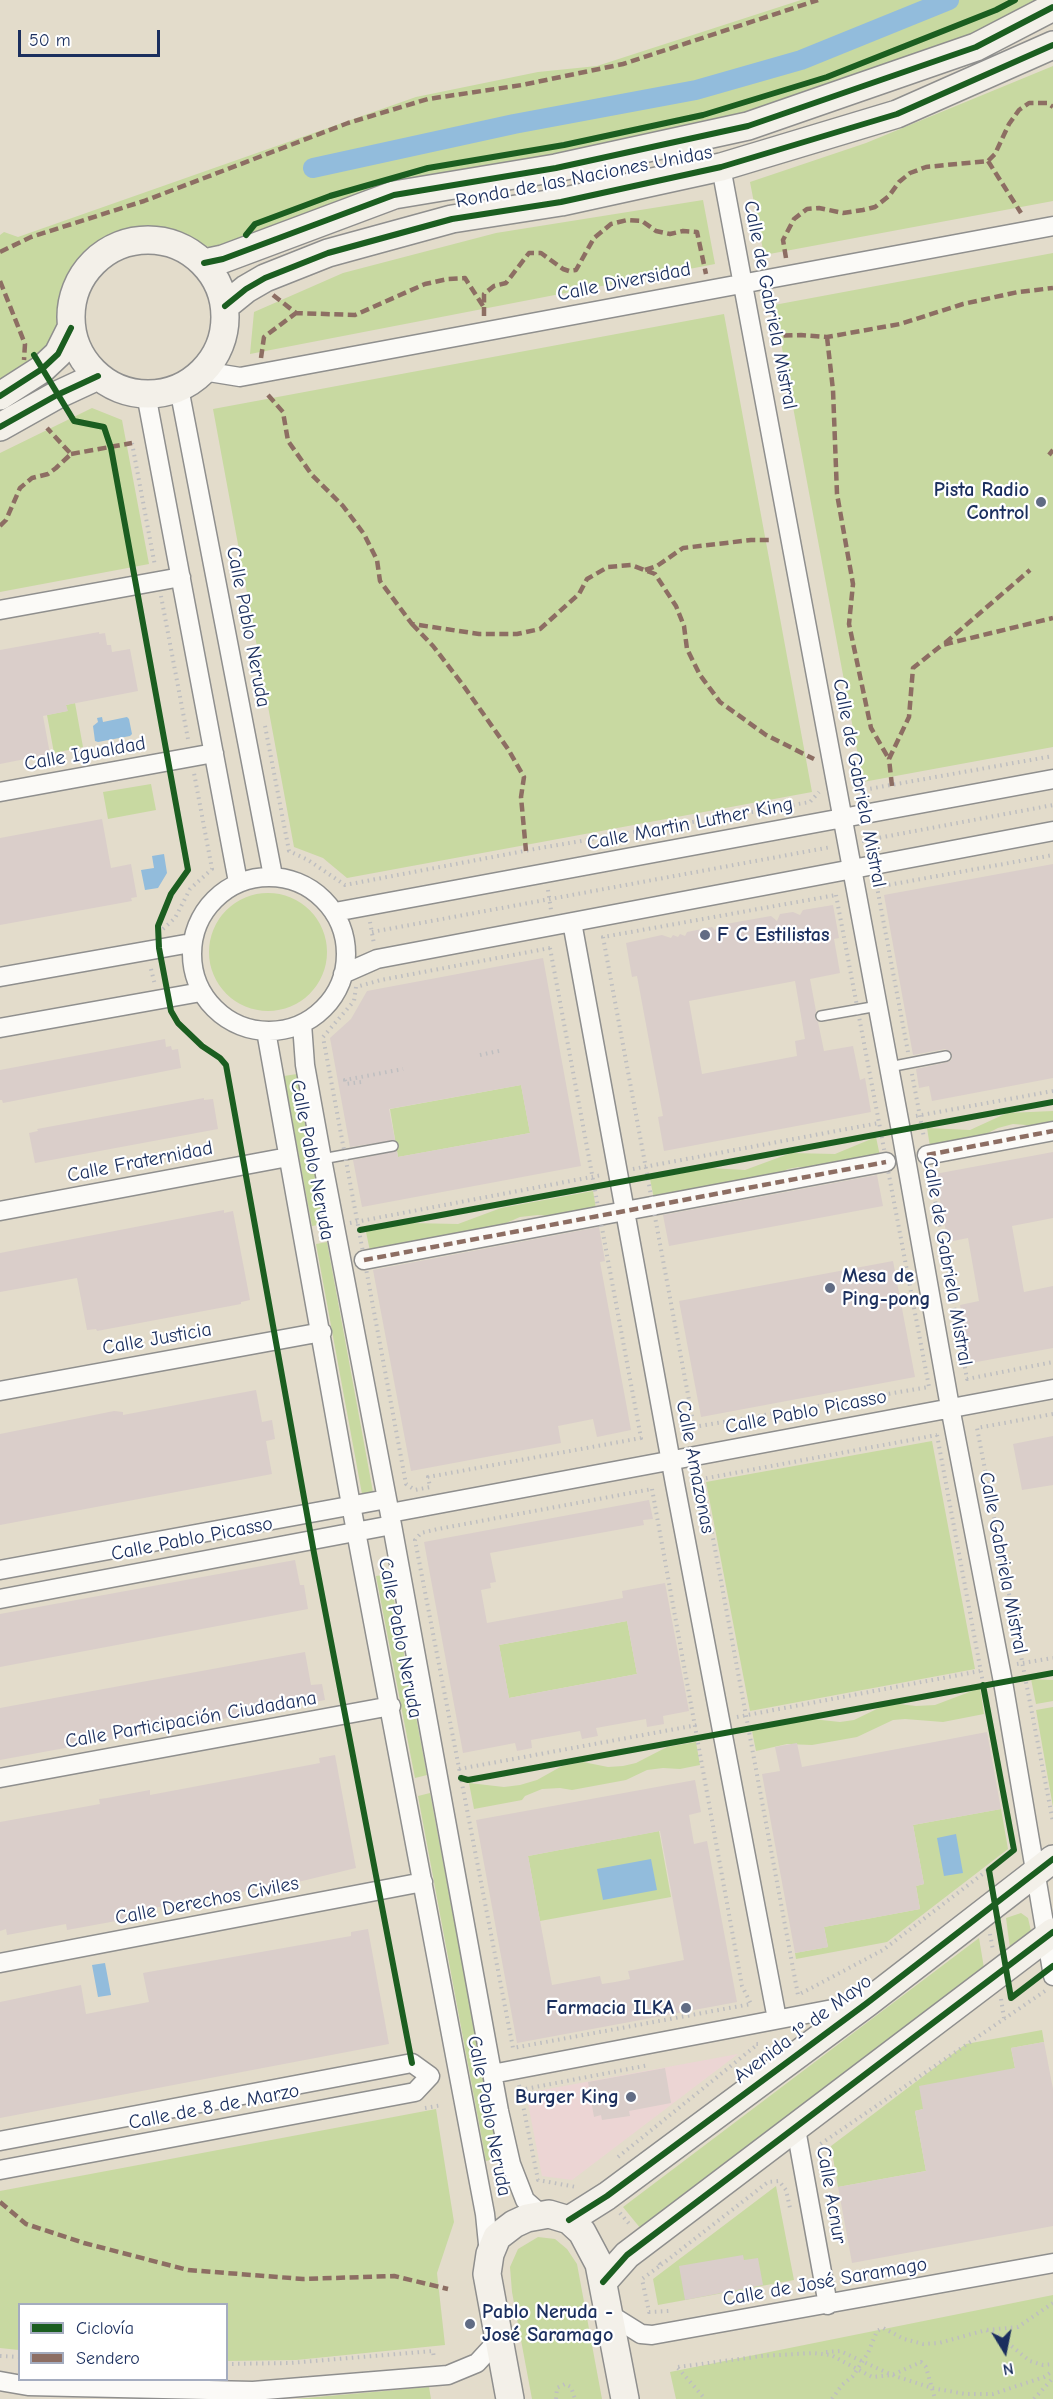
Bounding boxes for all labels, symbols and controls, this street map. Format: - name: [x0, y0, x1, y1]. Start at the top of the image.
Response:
- scale bar: [21, 18, 164, 56]
- text: 50 m: [29, 30, 71, 51]
- street label: Ronda de las Naciones Unidas: [454, 140, 714, 214]
- street label: Calle de Gabriela Mistral: [738, 199, 802, 411]
- street label: Calle Diversidad: [555, 257, 693, 307]
- place label: Pista Radio Control: [934, 478, 1029, 525]
- marker: Pista Radio Control: [1034, 495, 1048, 509]
- street label: Calle Pablo Neruda: [221, 545, 275, 709]
- street label: Calle de Gabriela Mistral: [827, 677, 891, 889]
- street label: Calle Igualdad: [22, 732, 148, 776]
- street label: Calle Martin Luther King: [585, 792, 795, 856]
- place label: F C Estilistas: [717, 923, 829, 947]
- marker: F C Estilistas: [698, 928, 712, 942]
- street label: Calle Pablo Neruda: [285, 1078, 339, 1242]
- street label: Calle Fraternidad: [65, 1136, 215, 1188]
- street label: Calle de Gabriela Mistral: [917, 1154, 977, 1368]
- place label: Mesa de Ping-pong: [842, 1264, 930, 1311]
- marker: Mesa de Ping-pong: [823, 1281, 837, 1295]
- street label: Calle Justicia: [101, 1318, 213, 1360]
- street label: Calle Pablo Picasso: [723, 1385, 889, 1439]
- street label: Calle Amazonas: [670, 1398, 720, 1536]
- street label: Calle Gabriela Mistral: [974, 1470, 1032, 1656]
- street label: Calle Pablo Picasso: [109, 1512, 275, 1566]
- street label: Calle Pablo Neruda: [373, 1556, 427, 1720]
- street label: Calle Participación Ciudadana: [63, 1686, 319, 1754]
- street label: Calle Derechos Civiles: [113, 1871, 301, 1931]
- street label: Avenida 1º de Mayo: [729, 1969, 877, 2089]
- place label: Farmacia ILKA: [546, 1996, 674, 2020]
- marker: Farmacia ILKA: [679, 2001, 693, 2015]
- street label: Calle Pablo Neruda: [462, 2034, 516, 2198]
- street label: Calle de 8 de Marzo: [127, 2079, 301, 2135]
- place label: Burger King: [515, 2085, 619, 2109]
- marker: Burger King: [624, 2090, 638, 2104]
- street label: Calle Acnur: [811, 2144, 851, 2246]
- street label: Calle de José Saramago: [721, 2252, 929, 2312]
- place label: Pablo Neruda - José Saramago: [482, 2300, 613, 2347]
- legend: [18, 2303, 228, 2381]
- marker: Pablo Neruda - José Saramago: [463, 2317, 477, 2331]
- text: Ciclovía: [76, 2318, 134, 2339]
- north arrow: [975, 2321, 1035, 2381]
- text: Sendero: [76, 2348, 140, 2369]
- text: N: [1001, 2359, 1015, 2378]

